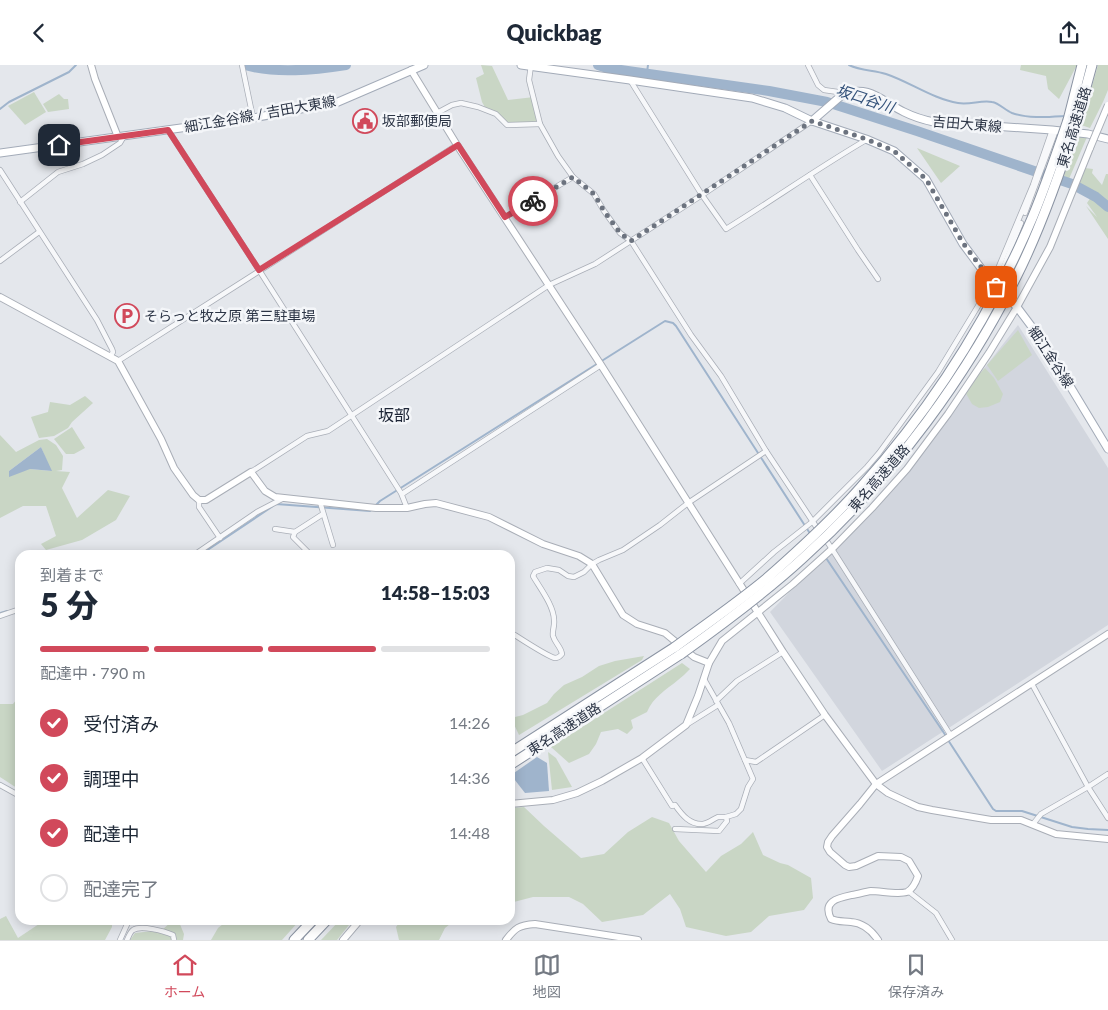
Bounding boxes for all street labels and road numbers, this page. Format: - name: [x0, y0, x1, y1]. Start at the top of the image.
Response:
- street label: 東名高速道路: [1053, 84, 1094, 170]
- street label: 細江金谷線 / 吉田大東線: [183, 92, 337, 135]
- street label: 吉田大東線: [931, 112, 1003, 135]
- street label: 細江金谷線: [1025, 323, 1078, 391]
- street label: 東名高速道路: [845, 440, 913, 515]
- street label: 東名高速道路: [524, 699, 604, 759]

